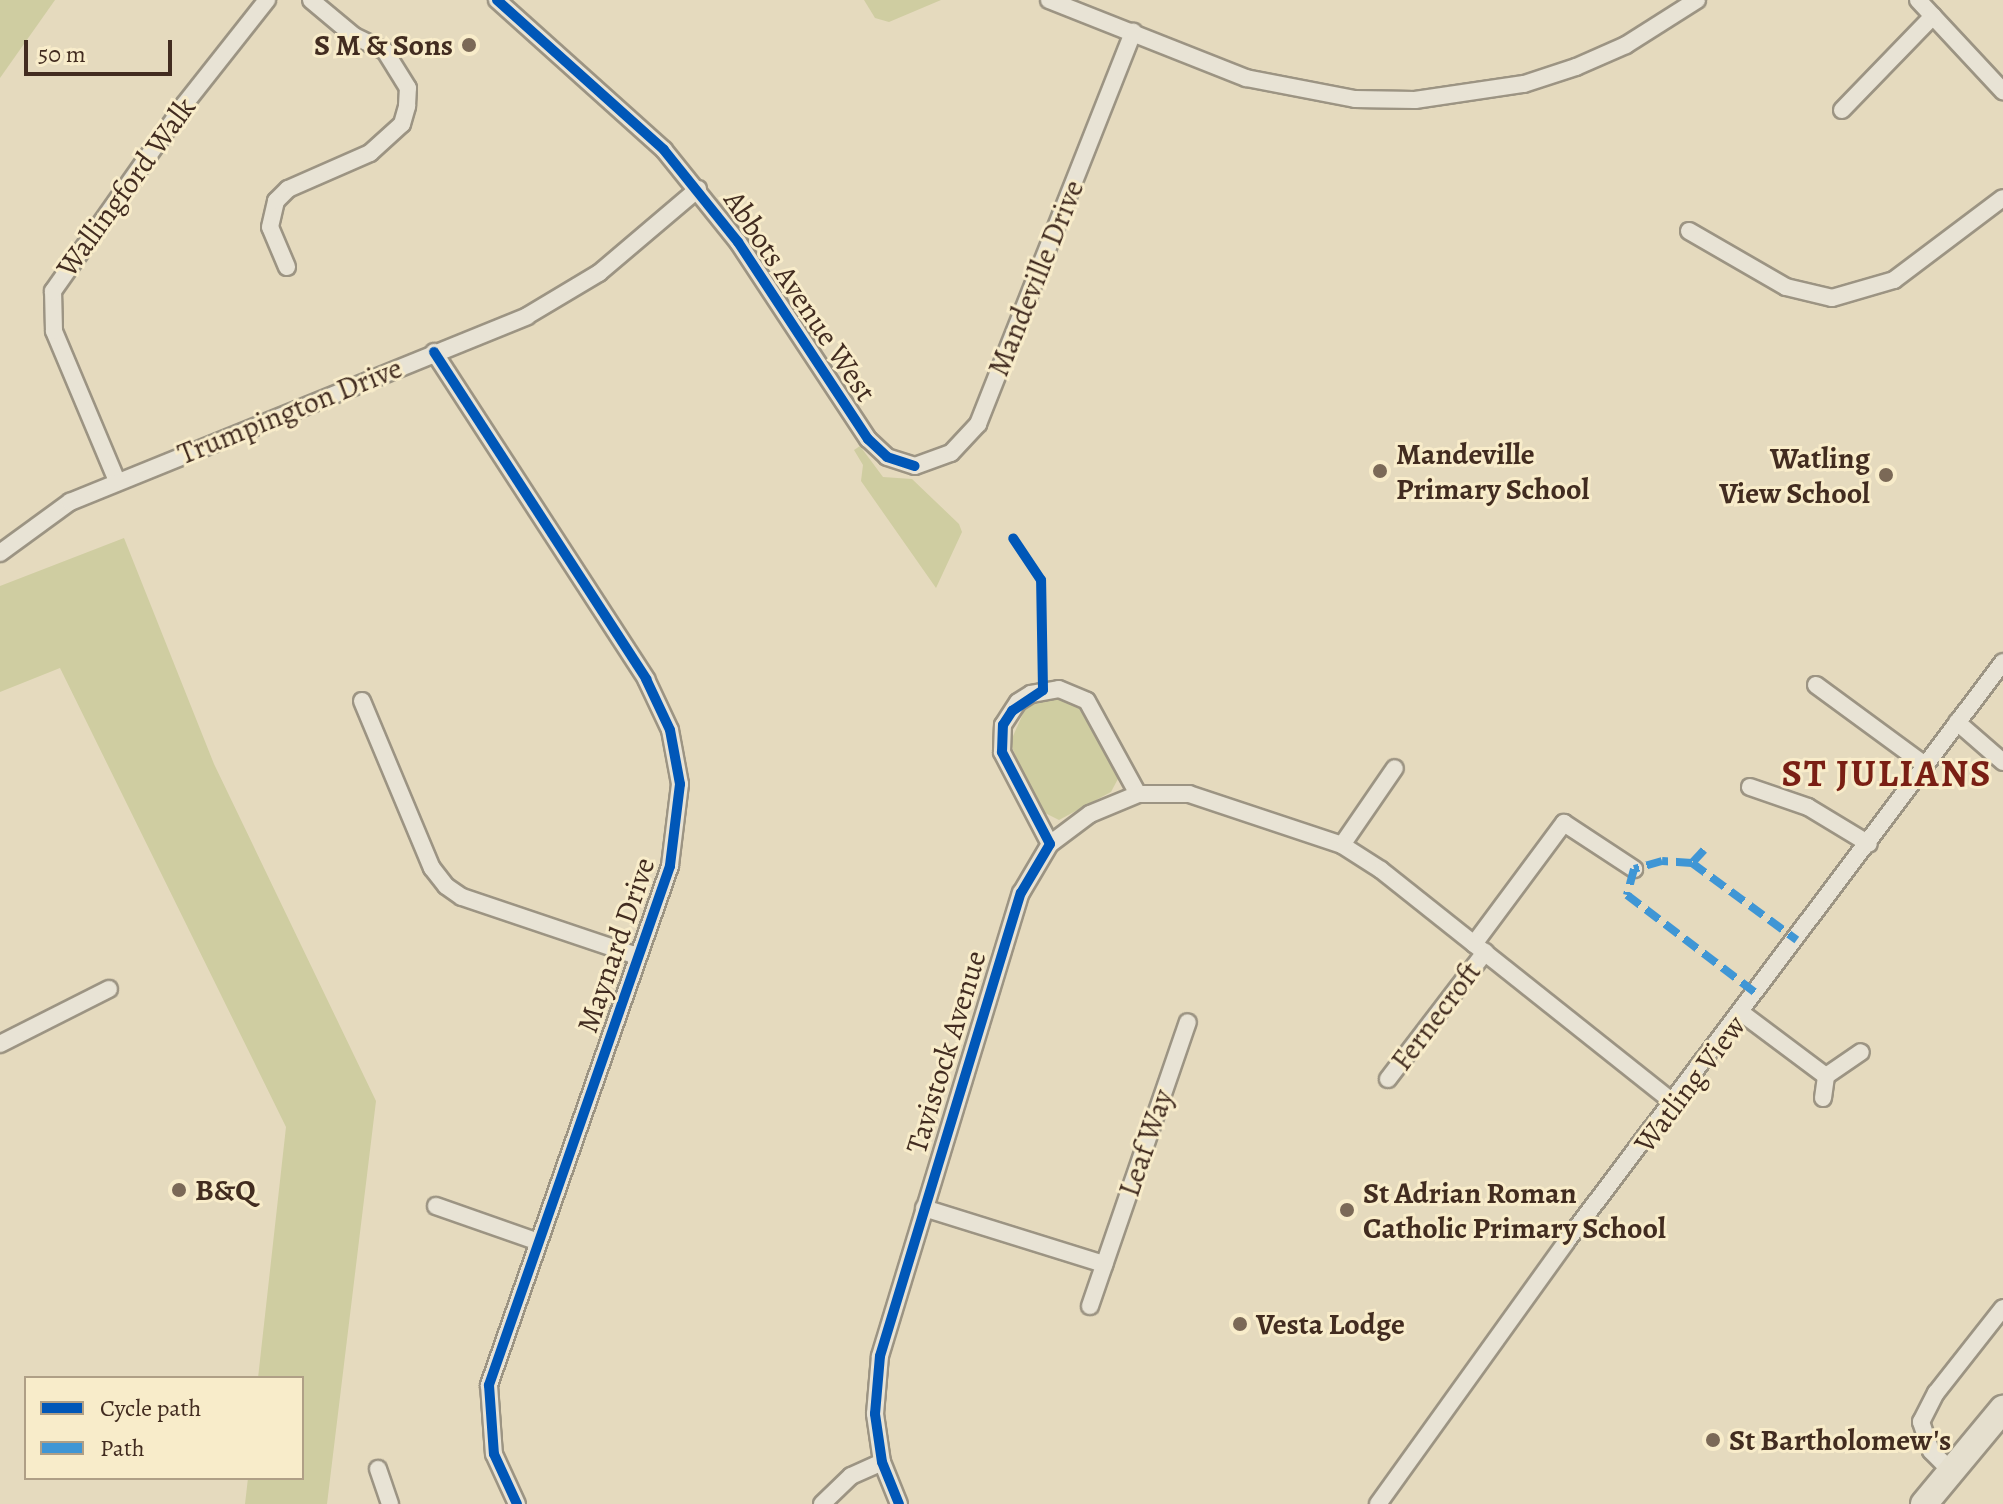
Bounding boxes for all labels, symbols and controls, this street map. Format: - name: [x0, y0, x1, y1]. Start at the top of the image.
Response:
- scale bar: [28, 24, 176, 74]
- place label: S M & Sons: [314, 27, 453, 63]
- marker: S M & Sons: [460, 36, 478, 54]
- text: 50 m: [38, 38, 86, 70]
- street label: Wallingford Walk: [49, 90, 203, 284]
- street label: Mandeville Drive: [980, 175, 1092, 381]
- street label: Abbots Avenue West: [716, 184, 884, 408]
- street label: Trumpington Drive: [173, 350, 407, 472]
- place label: Mandeville Primary School: [1396, 436, 1589, 506]
- place label: Watling View School: [1719, 440, 1870, 510]
- marker: Mandeville Primary School: [1371, 462, 1389, 480]
- marker: Watling View School: [1877, 466, 1895, 484]
- district label: ST JULIANS: [1781, 751, 1993, 797]
- street label: Maynard Drive: [569, 853, 663, 1037]
- street label: Tavistock Avenue: [898, 946, 994, 1158]
- street label: Fernecroft: [1383, 954, 1489, 1078]
- street label: Watling View: [1627, 1008, 1753, 1160]
- street label: Leaf Way: [1111, 1085, 1181, 1201]
- place label: B&Q: [195, 1172, 256, 1208]
- place label: St Adrian Roman Catholic Primary School: [1363, 1175, 1666, 1246]
- marker: B&Q: [170, 1181, 188, 1199]
- marker: St Adrian Roman Catholic Primary School: [1338, 1201, 1356, 1219]
- place label: Vesta Lodge: [1256, 1306, 1405, 1342]
- marker: Vesta Lodge: [1231, 1315, 1249, 1333]
- legend: [24, 1376, 304, 1480]
- text: Cycle path: [100, 1392, 201, 1424]
- place label: St Bartholomew's: [1729, 1422, 1951, 1458]
- marker: St Bartholomew's: [1704, 1431, 1722, 1449]
- text: Path: [100, 1432, 145, 1464]

